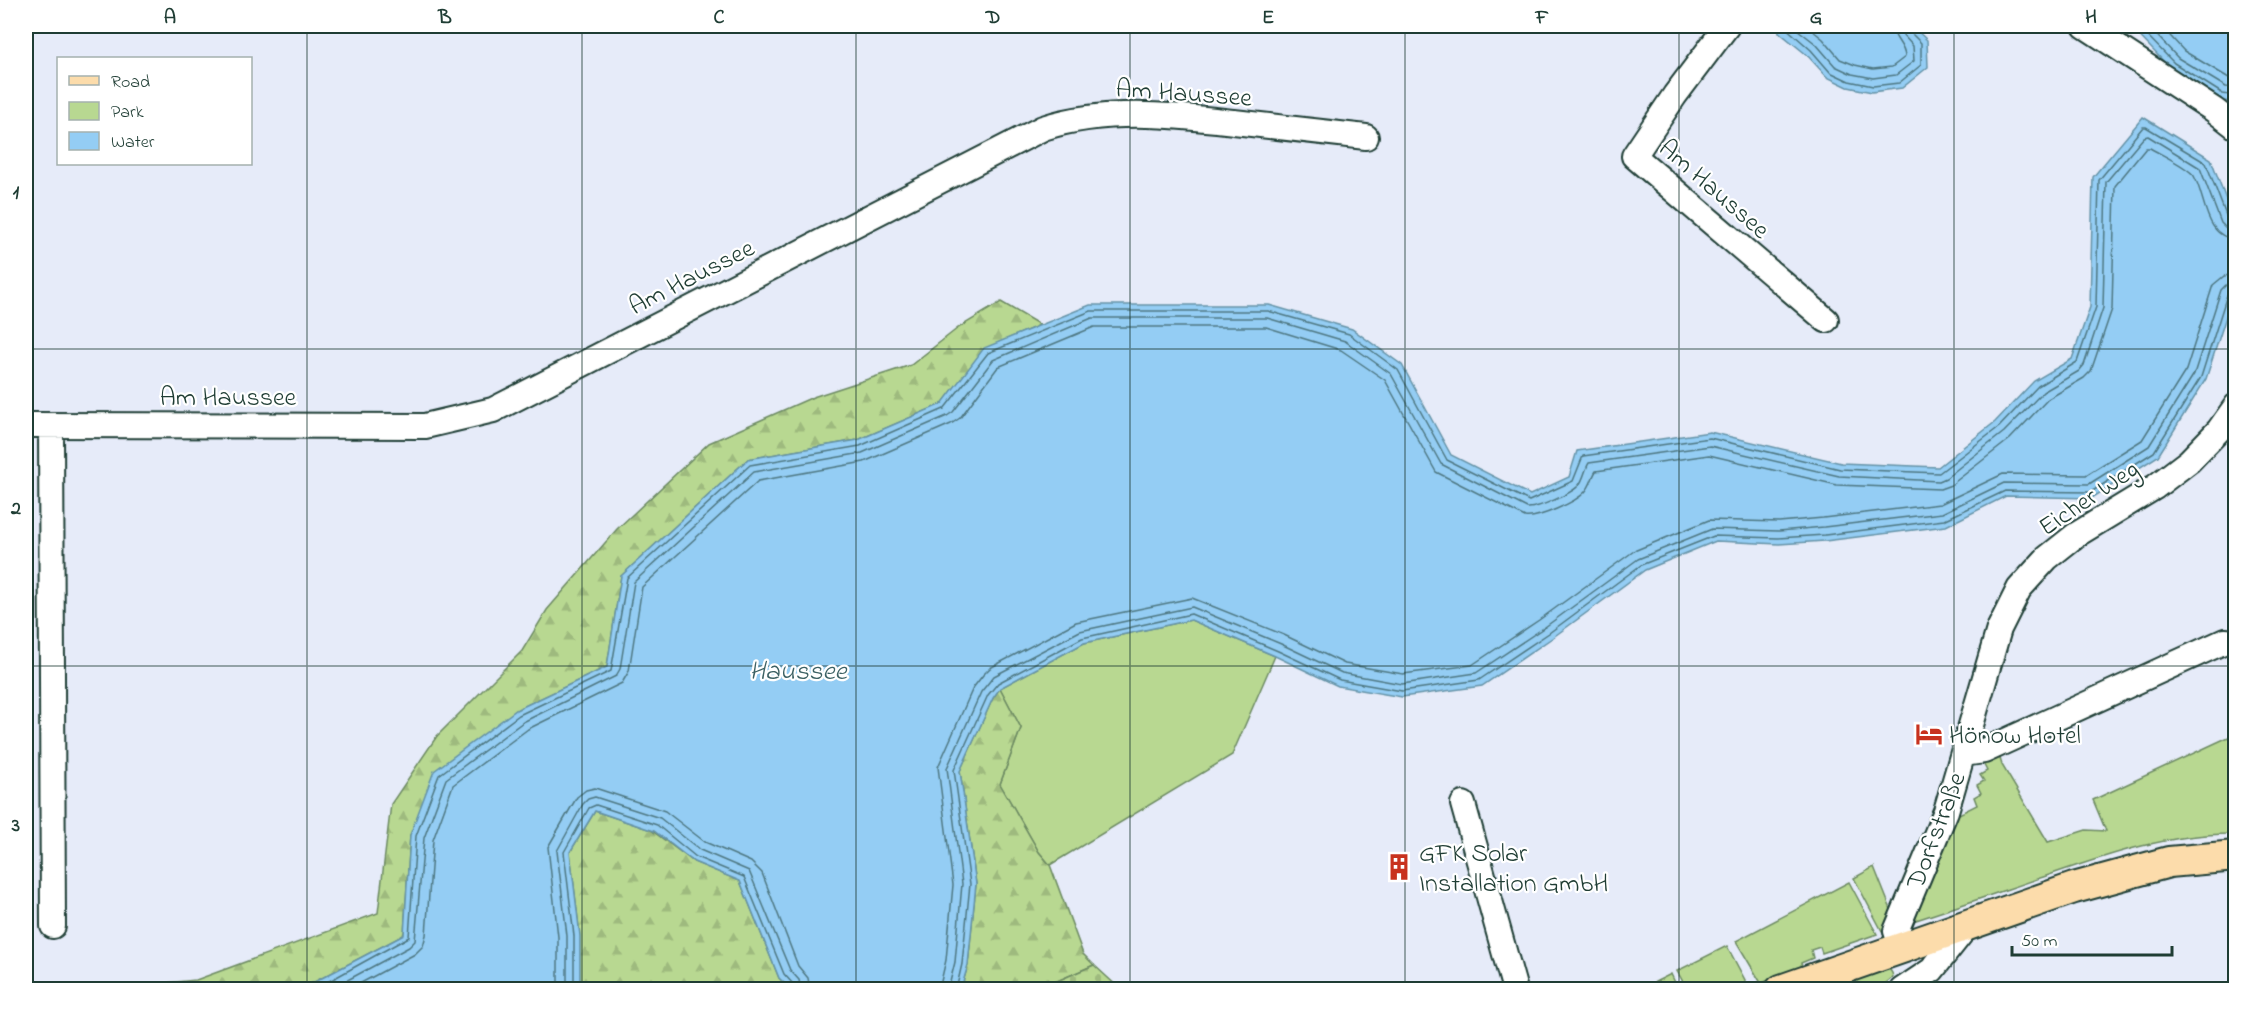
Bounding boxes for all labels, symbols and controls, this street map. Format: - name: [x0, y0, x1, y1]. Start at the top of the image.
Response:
- text: A: [164, 4, 176, 33]
- text: B: [437, 4, 452, 33]
- text: C: [714, 4, 725, 33]
- text: D: [985, 4, 1000, 33]
- text: E: [1262, 4, 1274, 33]
- text: F: [1535, 4, 1549, 33]
- text: G: [1810, 4, 1823, 33]
- text: H: [2085, 4, 2097, 33]
- legend: [57, 57, 252, 165]
- text: Road: [111, 70, 150, 96]
- street label: Am Haussee: [1114, 71, 1253, 119]
- text: Park: [111, 100, 144, 126]
- text: Water: [111, 130, 155, 156]
- street label: Am Haussee: [1649, 131, 1777, 250]
- text: 1: [13, 179, 20, 208]
- street label: Am Haussee: [623, 231, 762, 327]
- street label: Am Haussee: [160, 380, 297, 418]
- street label: Eicher Weg: [2032, 452, 2148, 547]
- text: 2: [10, 495, 21, 524]
- water label: Haussee: [749, 653, 849, 692]
- place label: Hönow Hotel: [1949, 718, 2081, 756]
- hotel icon: Hönow Hotel: [1914, 719, 1944, 749]
- street label: Dorfstraße: [1898, 767, 1978, 896]
- text: 3: [11, 812, 20, 841]
- place label: GFK Solar Installation GmbH: [1419, 836, 1608, 904]
- building icon: GFK Solar Installation GmbH: [1384, 852, 1414, 882]
- scale bar: [2012, 919, 2172, 957]
- text: 50 m: [2021, 929, 2058, 955]

